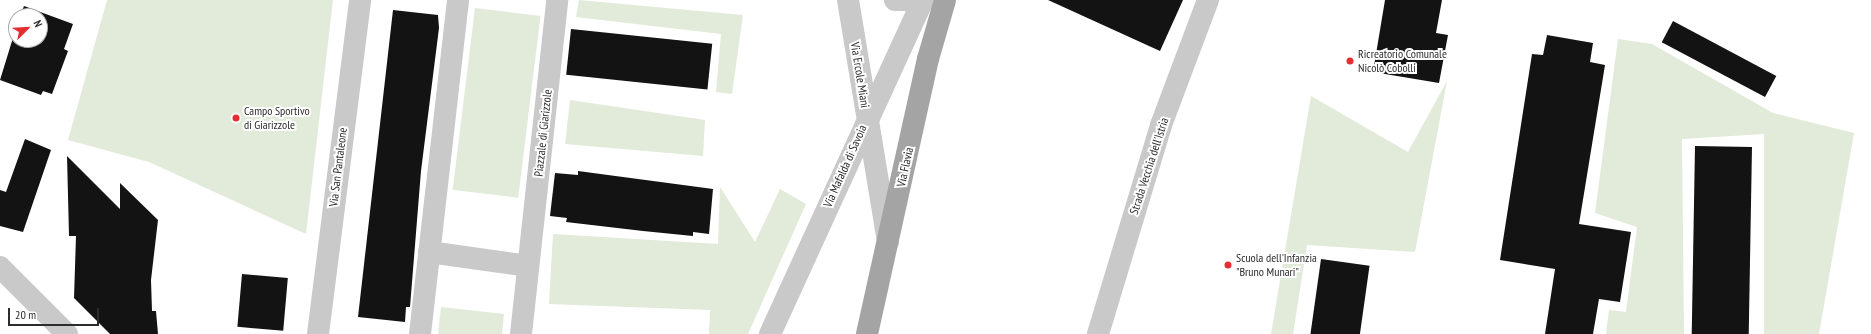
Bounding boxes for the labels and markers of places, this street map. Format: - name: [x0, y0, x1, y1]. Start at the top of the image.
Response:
- place label: Ricreatorio Comunale Nicolò Cobolli: [1358, 47, 1447, 75]
- marker: Ricreatorio Comunale Nicolò Cobolli: [1345, 56, 1355, 66]
- place label: Campo Sportivo di Giarizzole: [244, 104, 310, 132]
- marker: Campo Sportivo di Giarizzole: [231, 113, 241, 123]
- place label: Scuola dell'Infanzia "Bruno Munari": [1236, 251, 1317, 279]
- marker: Scuola dell'Infanzia "Bruno Munari": [1223, 260, 1233, 270]

